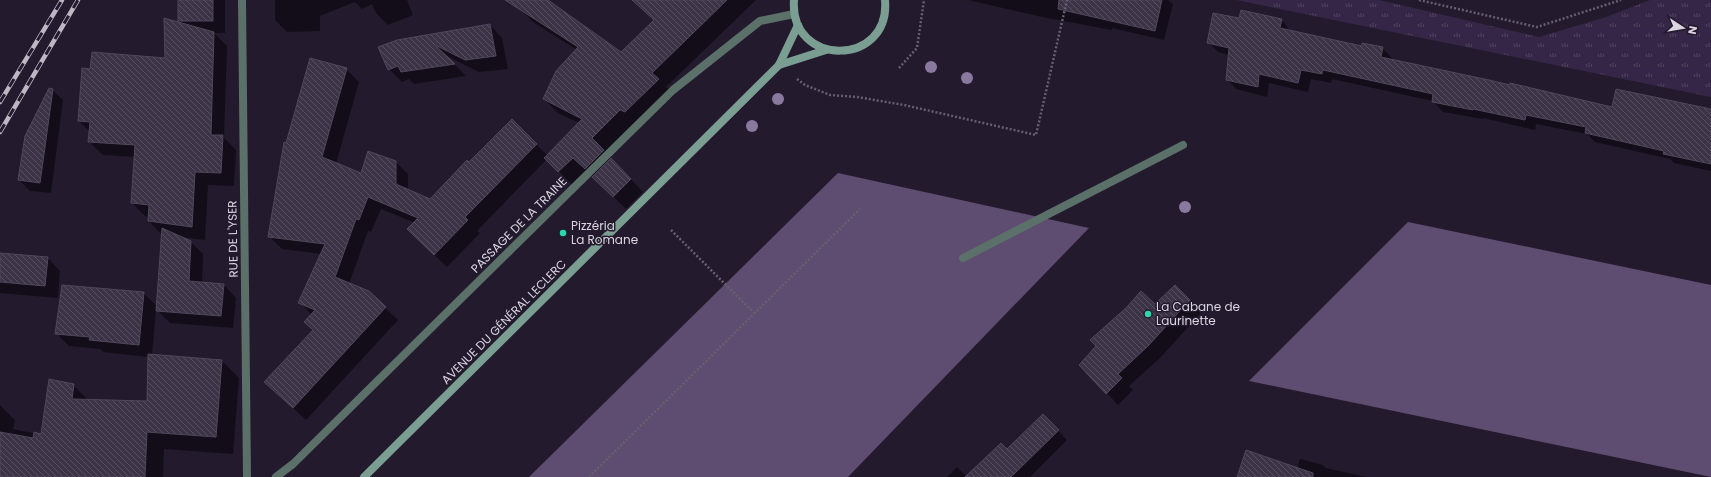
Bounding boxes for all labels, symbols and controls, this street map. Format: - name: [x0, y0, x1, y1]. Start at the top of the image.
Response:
- north arrow: [1663, 8, 1703, 48]
- text: N: [1684, 24, 1701, 36]
- street label: PASSAGE DE LA TRAINE: [467, 173, 570, 276]
- street label: RUE DE L'YSER: [223, 200, 242, 278]
- place label: Pizzéria La Romane: [571, 217, 638, 248]
- marker: Pizzéria La Romane: [558, 228, 568, 238]
- street label: AVENUE DU GÉNÉRAL LECLERC: [437, 255, 570, 388]
- place label: La Cabane de Laurinette: [1156, 298, 1240, 329]
- marker: La Cabane de Laurinette: [1143, 309, 1153, 319]

